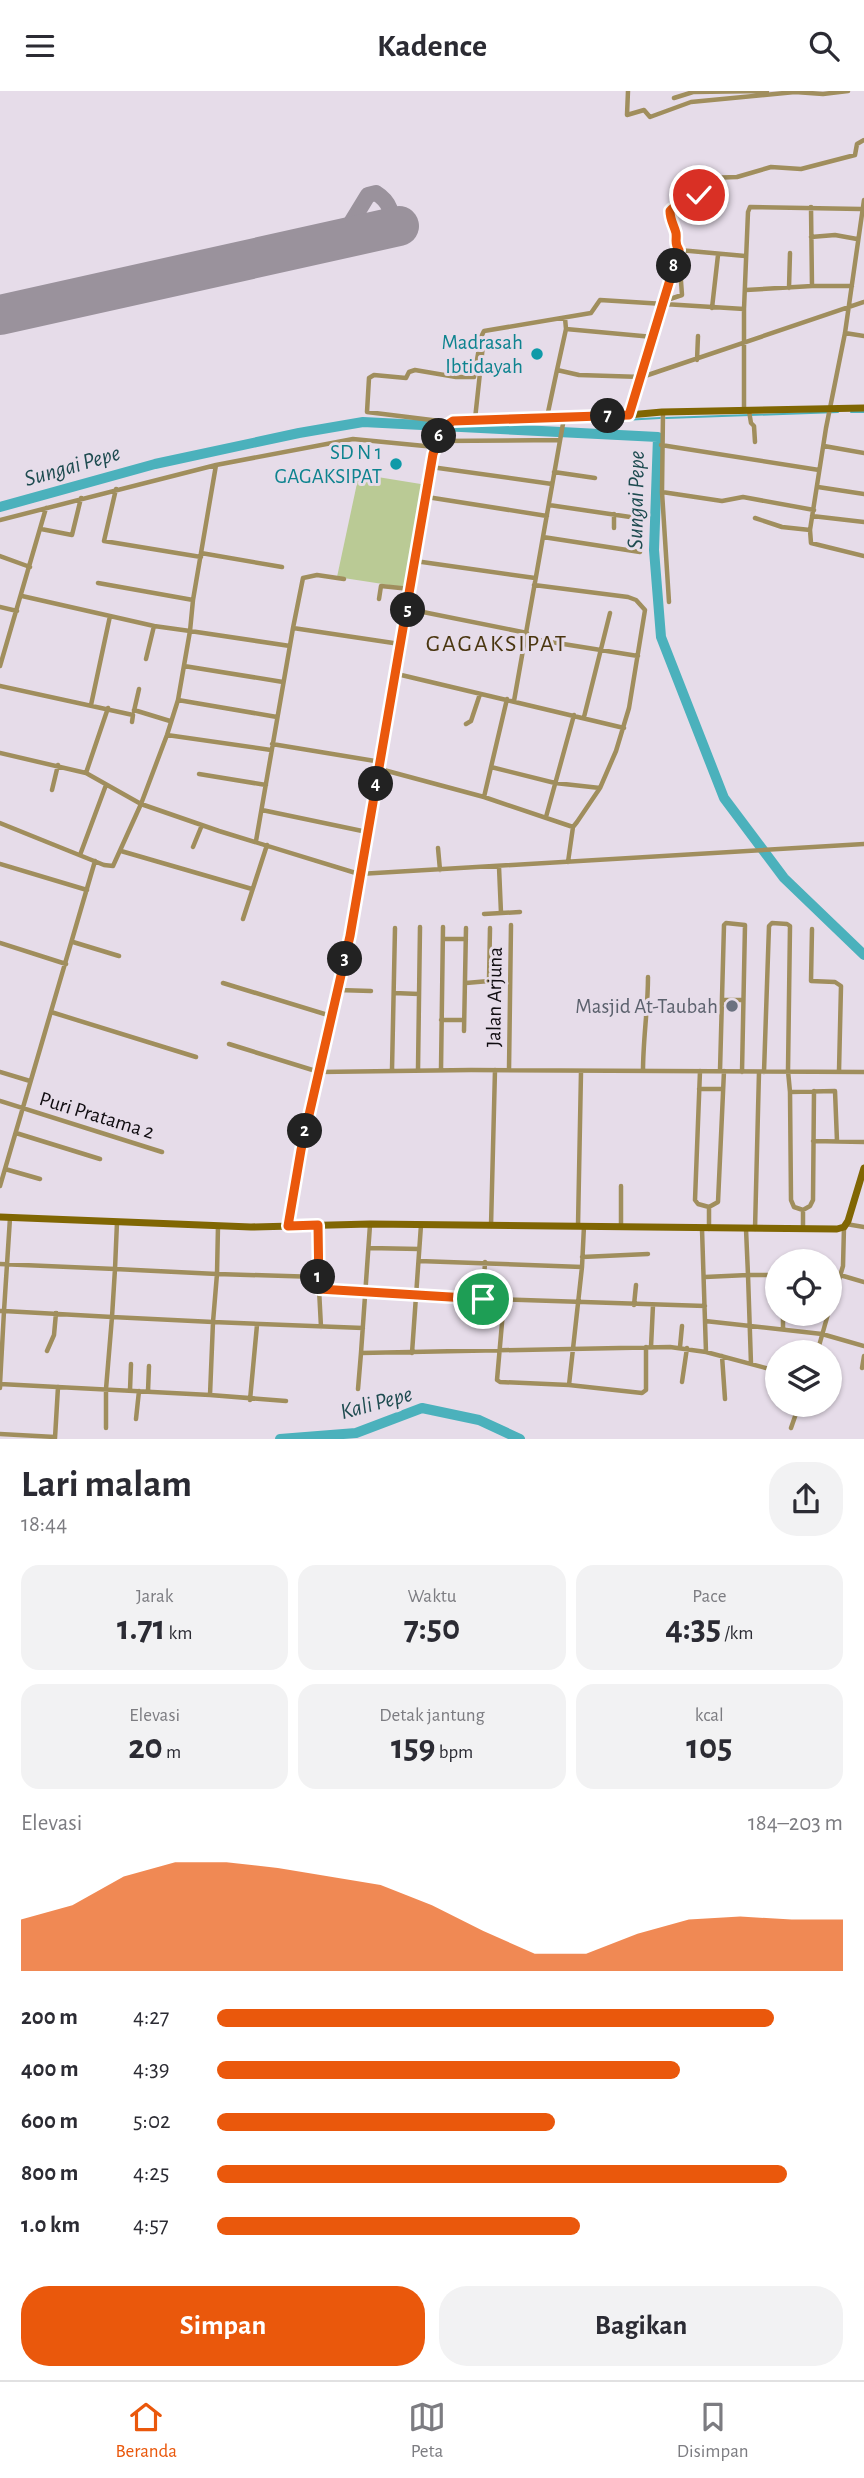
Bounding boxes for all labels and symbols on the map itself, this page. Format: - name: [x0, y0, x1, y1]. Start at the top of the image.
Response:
- pin: [669, 165, 729, 225]
- pin: 8: [656, 249, 692, 283]
- place label: Madrasah Ibtidayah: [441, 332, 523, 377]
- marker: Madrasah Ibtidayah: [529, 346, 545, 362]
- pin: 7: [590, 399, 626, 433]
- pin: 6: [422, 419, 457, 453]
- water label: Sungai Pepe: [22, 442, 123, 491]
- place label: SD N 1 GAGAKSIPAT: [275, 442, 382, 487]
- water label: Sungai Pepe: [624, 450, 649, 550]
- marker: SD N 1 GAGAKSIPAT: [388, 456, 404, 472]
- pin: 5: [390, 593, 426, 627]
- district label: GAGAKSIPAT: [426, 632, 568, 656]
- pin: 4: [358, 767, 394, 801]
- pin: 3: [328, 941, 362, 977]
- street label: Jalan Arjuna: [483, 946, 506, 1047]
- place label: Masjid At-Taubah: [575, 996, 718, 1017]
- marker: Masjid At-Taubah: [724, 998, 740, 1014]
- street label: Puri Pratama 2: [37, 1088, 157, 1143]
- pin: 2: [288, 1114, 322, 1149]
- pin: 1: [300, 1259, 336, 1295]
- pin: [453, 1269, 513, 1329]
- water label: Kali Pepe: [338, 1383, 415, 1424]

